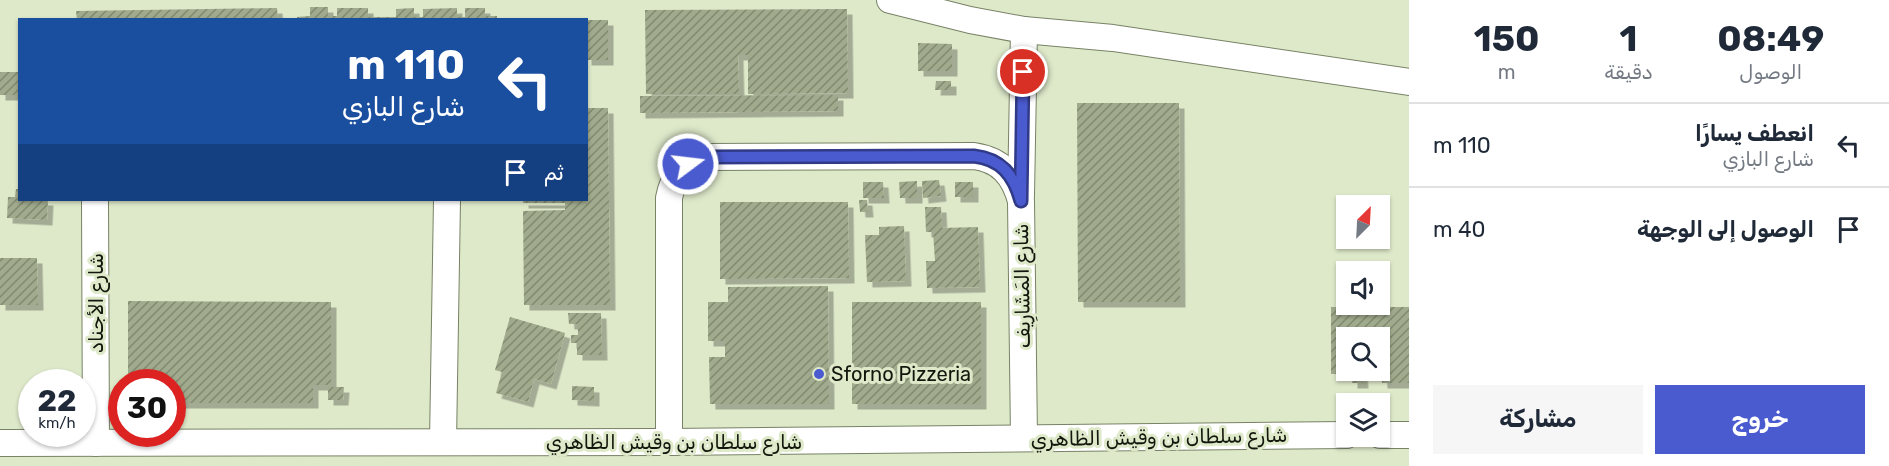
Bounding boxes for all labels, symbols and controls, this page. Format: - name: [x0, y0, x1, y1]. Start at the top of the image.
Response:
- text: 150: [1474, 17, 1539, 60]
- text: 1: [1619, 17, 1637, 60]
- text: 08:49: [1717, 17, 1824, 60]
- text: 110 m: [347, 40, 465, 90]
- icon: left: [486, 42, 564, 120]
- pin: [997, 46, 1048, 97]
- icon: arrive: [1006, 55, 1039, 88]
- text: m: [1498, 60, 1516, 84]
- text: دقيقة: [1604, 60, 1653, 84]
- text: الوصول: [1739, 60, 1802, 84]
- text: شارع البازي: [342, 91, 465, 123]
- text: انعطف يسارًا: [1695, 120, 1814, 147]
- icon: left: [1832, 129, 1865, 162]
- position arrow: [656, 132, 720, 196]
- text: 110 m: [1433, 132, 1491, 159]
- text: شارع البازي: [1723, 147, 1814, 171]
- icon: arrive: [499, 156, 532, 189]
- text: ثم: [544, 159, 564, 186]
- north arrow: [1336, 195, 1390, 249]
- map controls: [1336, 195, 1390, 447]
- icon: arrive: [1832, 213, 1865, 246]
- text: 40 m: [1433, 216, 1486, 243]
- text: الوصول إلى الوجهة: [1637, 216, 1814, 243]
- street label: شارع المَشَارِيف: [1009, 223, 1039, 349]
- street label: شارع الأجناد: [84, 253, 110, 353]
- button: sound: [1336, 261, 1390, 315]
- button: search: [1336, 327, 1390, 381]
- place label: Sforno Pizzeria: [831, 362, 971, 386]
- marker: Sforno Pizzeria: [812, 367, 826, 381]
- speed limit sign: 30: [108, 369, 186, 447]
- text: 22: [38, 383, 77, 419]
- button: مشاركة: [1433, 385, 1643, 454]
- button: خروج: [1655, 385, 1865, 454]
- button: layers: [1336, 393, 1390, 447]
- text: km/h: [38, 414, 76, 432]
- street label: شارع سلطان بن وقيش الظاهري: [1030, 423, 1288, 453]
- street label: شارع سلطان بن وقيش الظاهري: [546, 430, 802, 456]

